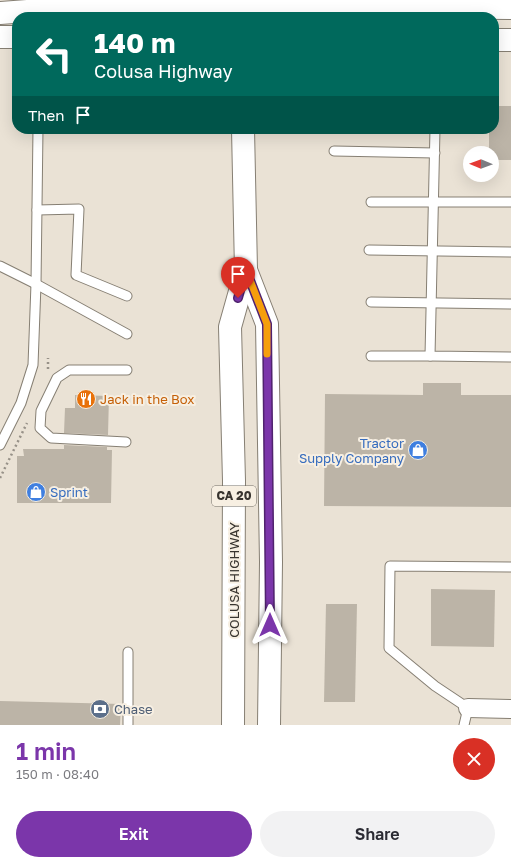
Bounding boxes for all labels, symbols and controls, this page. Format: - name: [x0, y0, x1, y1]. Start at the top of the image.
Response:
- text: 140 m: [94, 26, 176, 59]
- icon: left: [28, 28, 80, 80]
- text: Colusa Highway: [94, 60, 232, 82]
- icon: arrive: [72, 104, 94, 126]
- text: Then: [28, 106, 64, 124]
- north arrow: [463, 146, 499, 182]
- map controls: [463, 146, 499, 182]
- pin: [221, 257, 255, 298]
- icon: arrive: [227, 263, 249, 285]
- restaurant icon: Jack in the Box: [75, 388, 97, 410]
- place label: Jack in the Box: [100, 391, 194, 407]
- place label: Tractor Supply Company: [299, 435, 405, 466]
- shop icon: Tractor Supply Company: [407, 439, 429, 461]
- shop icon: Sprint: [25, 481, 47, 503]
- place label: Sprint: [50, 484, 88, 500]
- road number: CA 20: [212, 486, 256, 506]
- street label: COLUSA HIGHWAY: [226, 522, 242, 638]
- position arrow: [249, 604, 291, 646]
- bank icon: Chase: [89, 698, 111, 720]
- place label: Chase: [114, 701, 153, 717]
- text: 1 min: [16, 736, 76, 765]
- button: close: [453, 738, 495, 780]
- text: 150 m · 08:40: [16, 766, 99, 782]
- button: Exit: [16, 811, 252, 857]
- button: Share: [260, 811, 495, 857]

